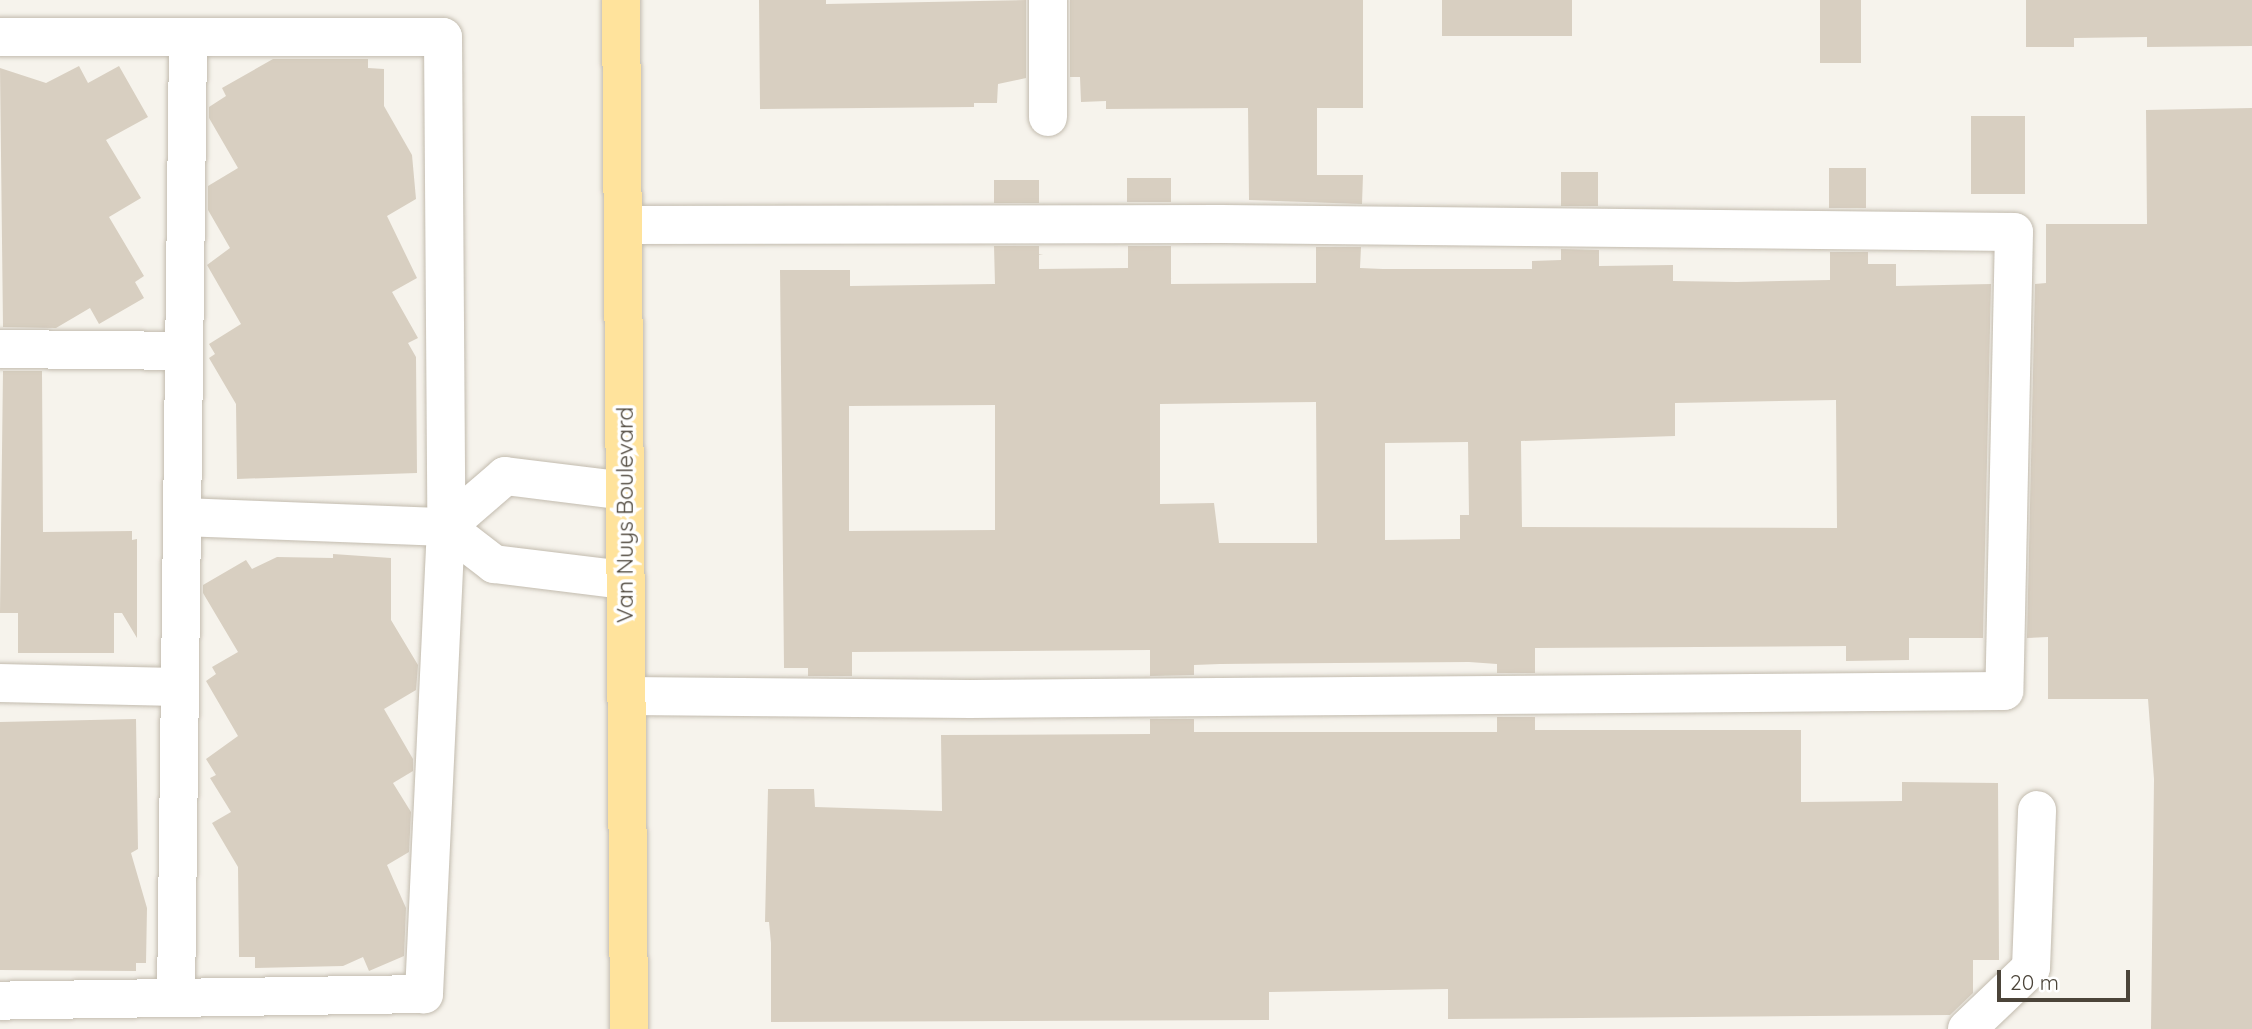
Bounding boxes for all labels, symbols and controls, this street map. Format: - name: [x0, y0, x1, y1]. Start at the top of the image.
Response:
- street label: Van Nuys Boulevard: [611, 407, 639, 623]
- scale bar: [2000, 956, 2133, 1000]
- text: 20 m: [2010, 969, 2059, 995]

